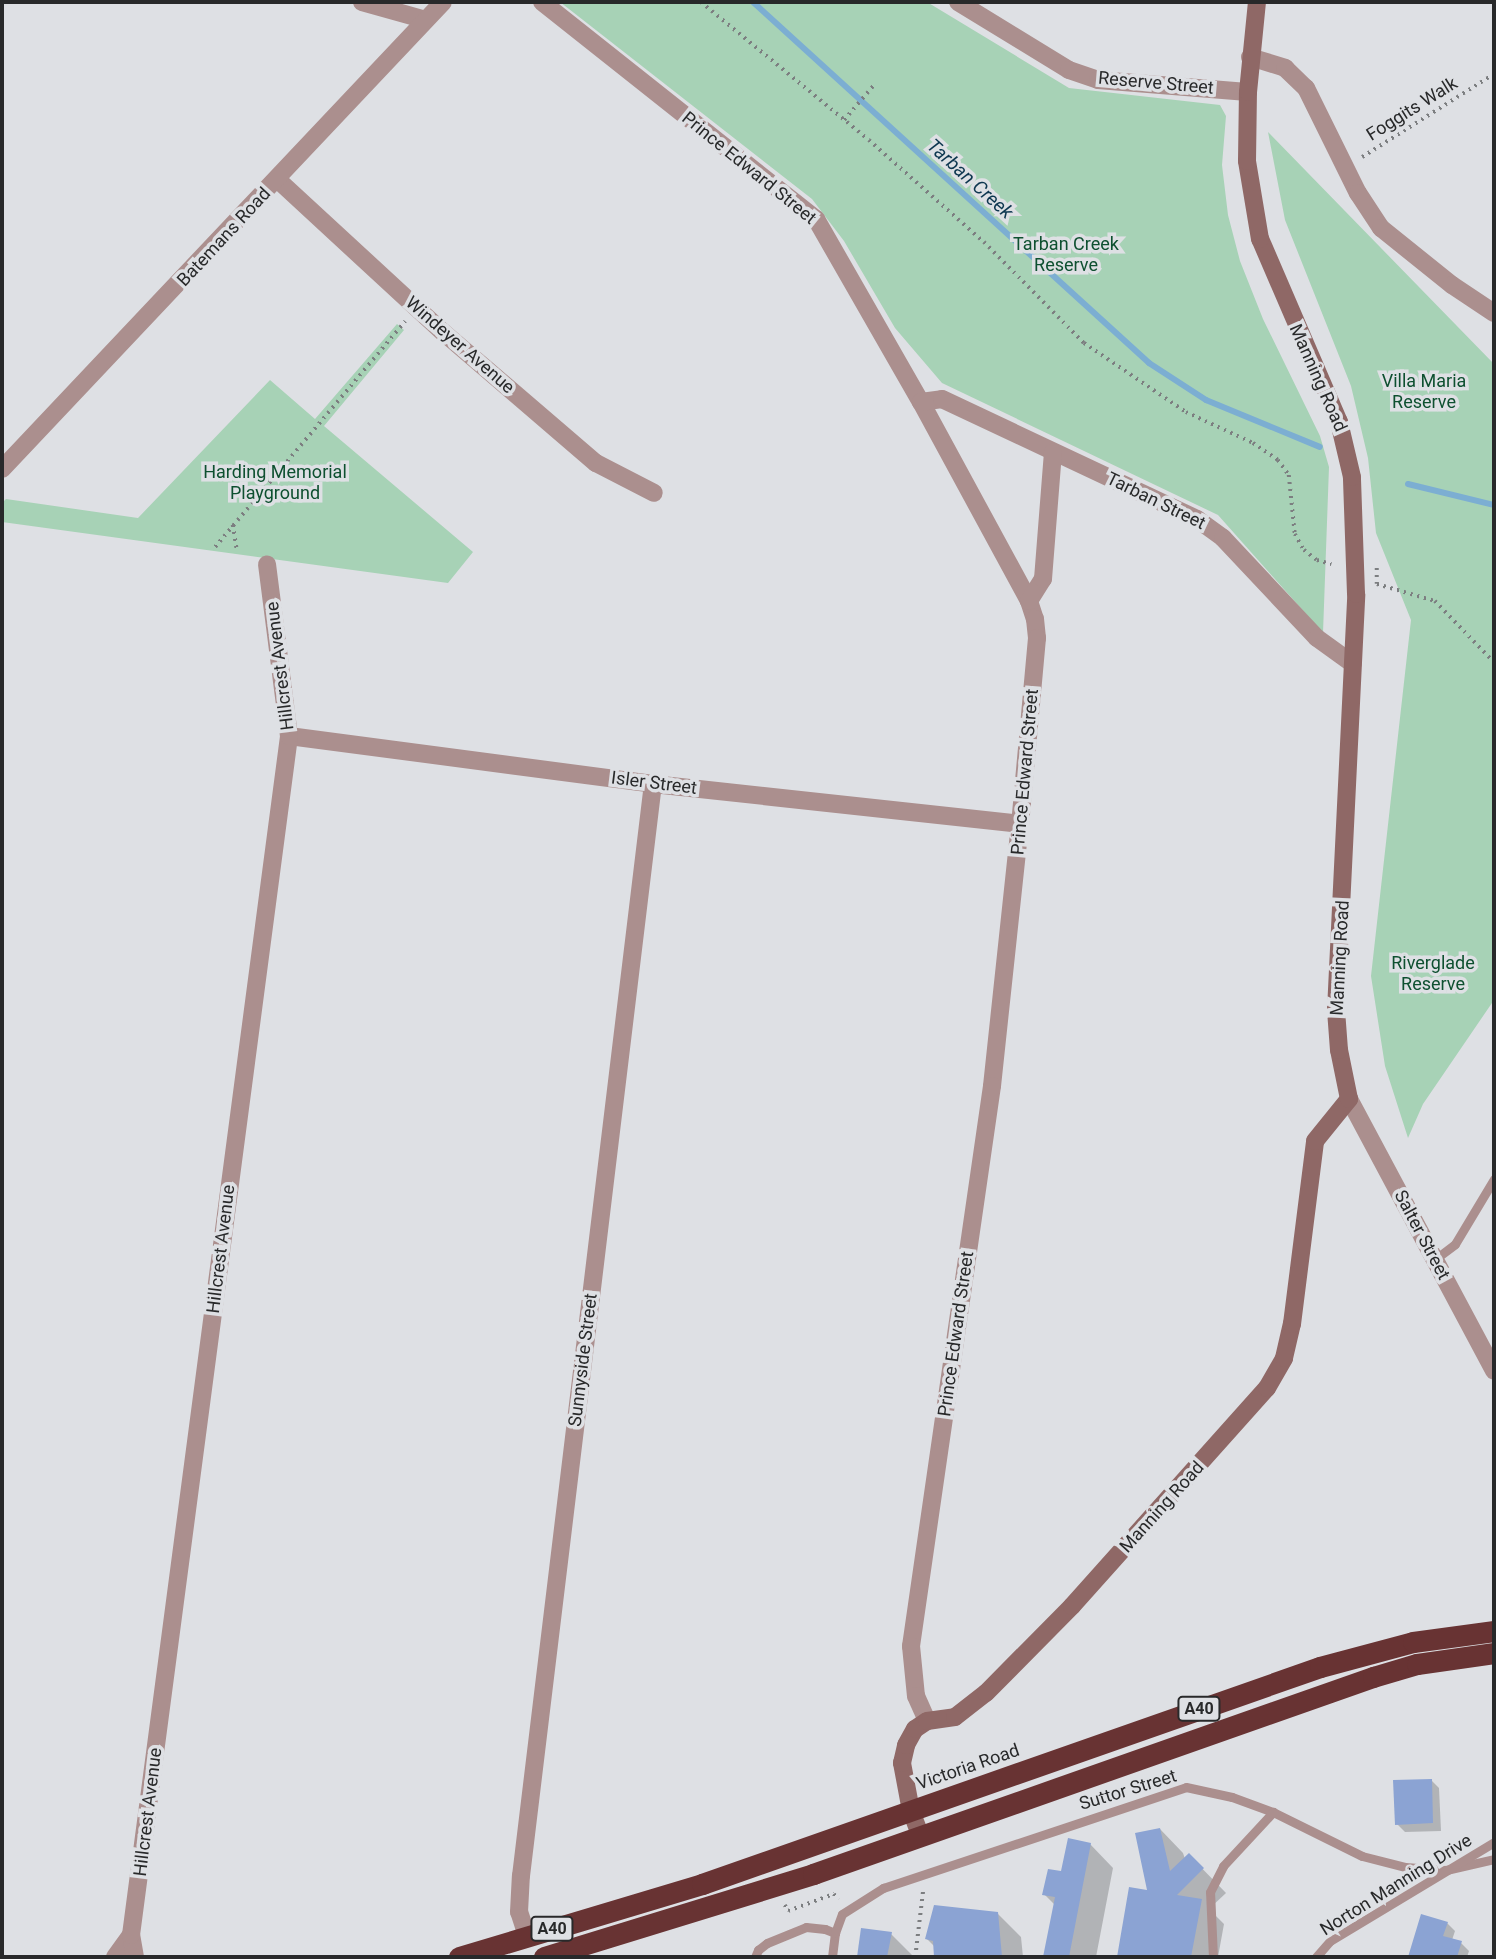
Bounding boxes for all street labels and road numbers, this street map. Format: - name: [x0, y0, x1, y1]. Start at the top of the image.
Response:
- street label: Reserve Street: [1097, 67, 1215, 99]
- street label: Foggits Walk: [1363, 72, 1461, 146]
- street label: Prince Edward Street: [677, 107, 821, 229]
- street label: Batemans Road: [173, 183, 275, 291]
- street label: Windeyer Avenue: [401, 292, 519, 398]
- street label: Manning Road: [1285, 321, 1351, 435]
- street label: Tarban Street: [1103, 468, 1209, 534]
- street label: Hillcrest Avenue: [261, 600, 299, 732]
- street label: Prince Edward Street: [1007, 688, 1043, 856]
- street label: Isler Street: [610, 767, 698, 799]
- street label: Manning Road: [1326, 900, 1354, 1016]
- street label: Hillcrest Avenue: [202, 1183, 240, 1315]
- street label: Salter Street: [1389, 1187, 1455, 1283]
- street label: Prince Edward Street: [934, 1250, 978, 1418]
- street label: Sunnyside Street: [564, 1292, 602, 1428]
- street label: Manning Road: [1115, 1457, 1209, 1557]
- road number: A40: [1176, 1696, 1222, 1722]
- street label: Victoria Road: [914, 1739, 1022, 1795]
- street label: Hillcrest Avenue: [129, 1746, 167, 1878]
- street label: Suttor Street: [1077, 1765, 1179, 1815]
- street label: Norton Manning Drive: [1316, 1830, 1476, 1940]
- road number: A40: [529, 1916, 575, 1941]

